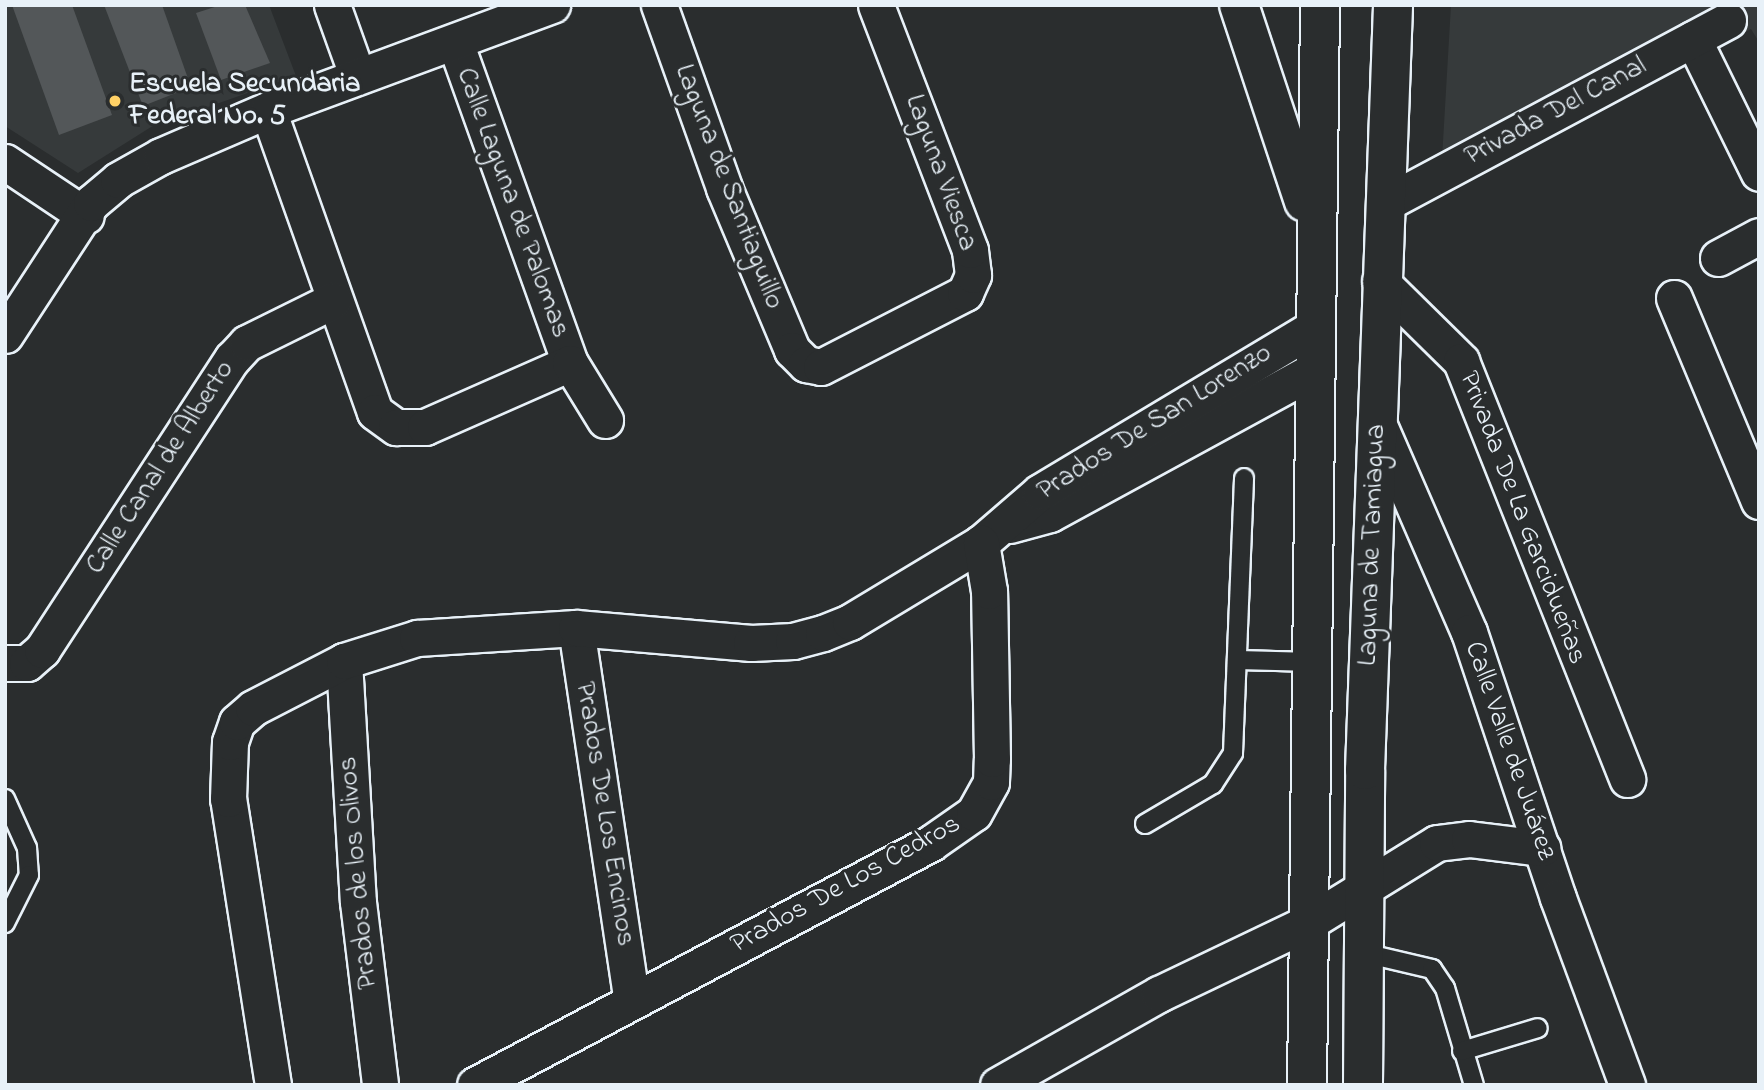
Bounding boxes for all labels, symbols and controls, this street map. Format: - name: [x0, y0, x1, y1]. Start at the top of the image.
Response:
- street label: Privada Del Canal: [1459, 50, 1653, 174]
- street label: Laguna de Santiaguillo: [666, 60, 790, 314]
- street label: Calle Laguna de Palomas: [448, 64, 576, 342]
- place label: Escuela Secundaria Federal No. 5: [129, 68, 360, 134]
- street label: Laguna Viesca: [896, 90, 984, 256]
- marker: Escuela Secundaria Federal No. 5: [107, 93, 123, 109]
- street label: Prados De San Lorenzo: [1032, 337, 1278, 509]
- street label: Calle Canal de Alberto: [79, 355, 243, 581]
- street label: Privada De La Garcidueñas: [1451, 367, 1593, 669]
- street label: Laguna de Tamiagua: [1352, 424, 1394, 666]
- street label: Calle Valle de Juárez: [1456, 637, 1562, 865]
- street label: Prados De Los Encinos: [567, 680, 641, 948]
- street label: Prados de los Olivos: [332, 755, 386, 991]
- street label: Prados De Los Cedros: [725, 808, 967, 962]

